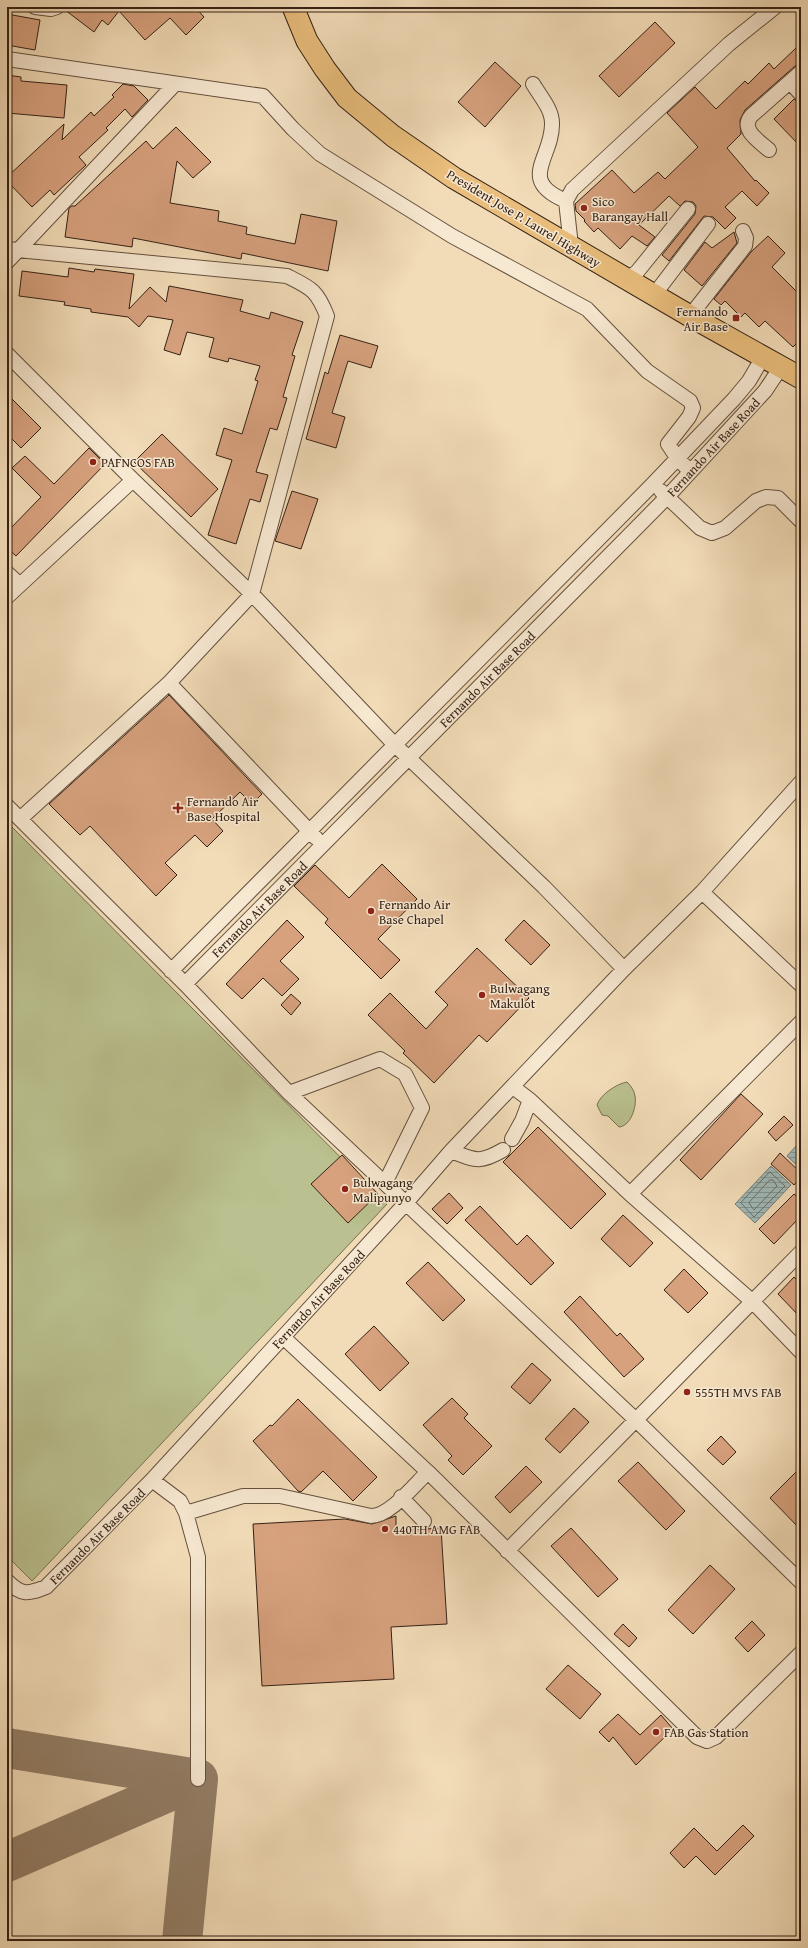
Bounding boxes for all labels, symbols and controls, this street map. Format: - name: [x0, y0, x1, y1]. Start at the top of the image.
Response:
- street label: President Jose P. Laurel Highway: [443, 165, 605, 272]
- place label: Sico Barangay Hall: [592, 192, 669, 226]
- marker: Sico Barangay Hall: [579, 203, 589, 213]
- place label: Fernando Air Base: [676, 302, 728, 336]
- marker: Fernando Air Base: [731, 313, 741, 323]
- street label: Fernando Air Base Road: [662, 394, 764, 501]
- place label: PAFNCOS FAB: [101, 453, 175, 472]
- marker: PAFNCOS FAB: [88, 457, 98, 467]
- street label: Fernando Air Base Road: [435, 627, 540, 732]
- place label: Fernando Air Base Hospital: [187, 792, 260, 826]
- marker: Fernando Air Base Hospital: [172, 802, 184, 814]
- street label: Fernando Air Base Road: [207, 857, 312, 962]
- place label: Fernando Air Base Chapel: [379, 895, 451, 929]
- marker: Fernando Air Base Chapel: [366, 906, 376, 916]
- place label: Bulwagang Makulot: [490, 979, 550, 1013]
- marker: Bulwagang Makulot: [477, 990, 487, 1000]
- place label: Bulwagang Malipunyo: [353, 1173, 413, 1207]
- marker: Bulwagang Malipunyo: [340, 1184, 350, 1194]
- street label: Fernando Air Base Road: [267, 1246, 369, 1353]
- place label: 555TH MVS FAB: [695, 1383, 782, 1402]
- marker: 555TH MVS FAB: [682, 1387, 692, 1397]
- street label: Fernando Air Base Road: [45, 1484, 150, 1589]
- place label: 440TH AMG FAB: [393, 1520, 480, 1539]
- marker: 440TH AMG FAB: [380, 1524, 390, 1534]
- place label: FAB Gas Station: [664, 1723, 749, 1742]
- marker: FAB Gas Station: [651, 1727, 661, 1737]

